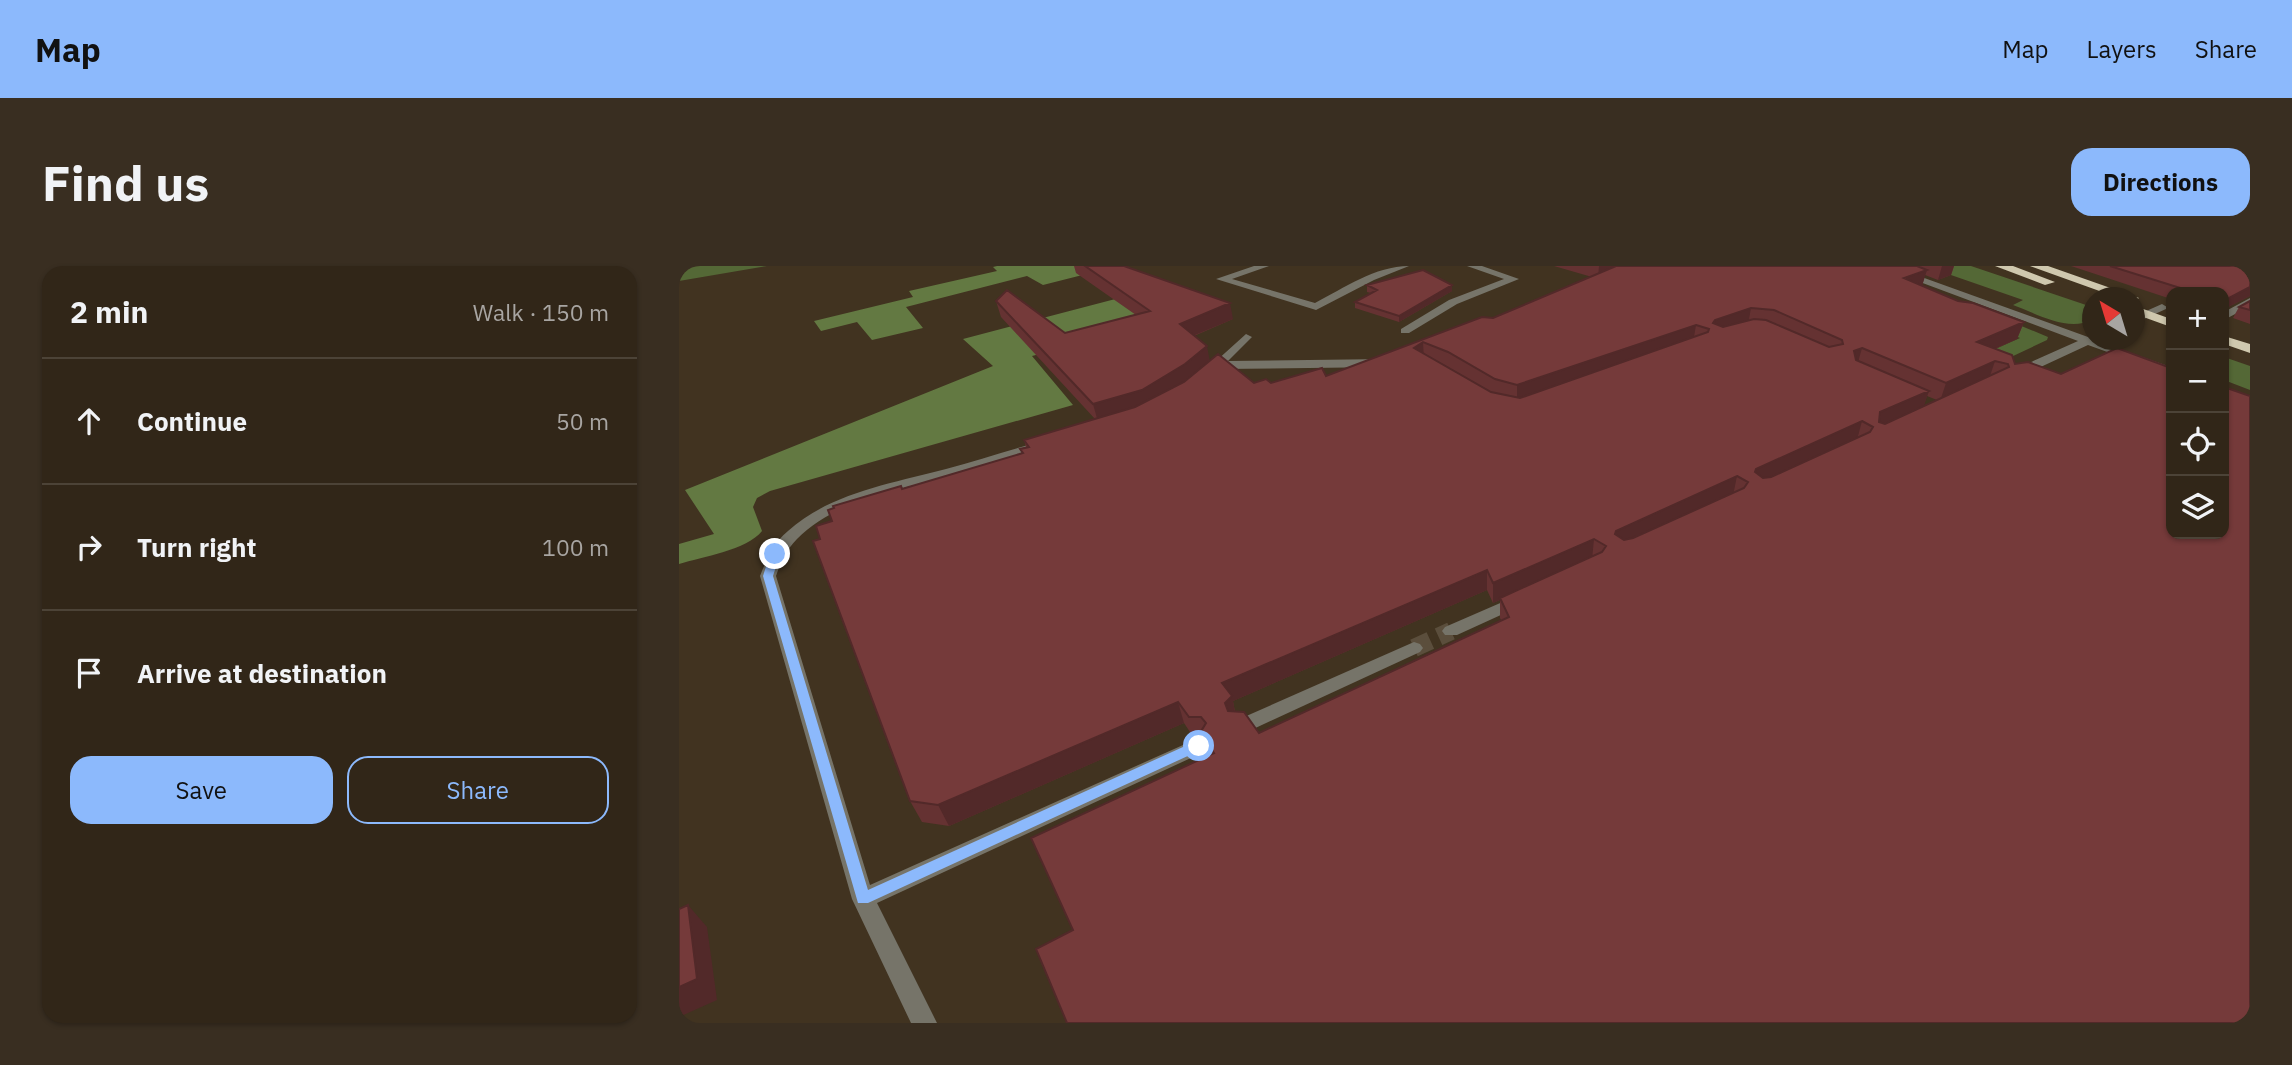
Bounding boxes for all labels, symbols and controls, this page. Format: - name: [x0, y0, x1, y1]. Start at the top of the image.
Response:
- text: Map: [35, 28, 101, 71]
- text: Map: [2002, 33, 2049, 65]
- text: Layers: [2087, 33, 2157, 65]
- text: Share: [2195, 33, 2257, 65]
- button: Directions: [2071, 148, 2250, 216]
- text: Find us: [42, 151, 209, 214]
- north arrow: [2082, 287, 2145, 350]
- map controls: [2166, 287, 2229, 539]
- button: +: [2166, 287, 2229, 350]
- text: 2 min: [70, 292, 148, 331]
- text: Walk · 150 m: [473, 297, 609, 327]
- button: −: [2166, 350, 2229, 413]
- icon: ahead: [70, 402, 108, 440]
- text: Continue: [137, 404, 247, 438]
- text: 50 m: [556, 406, 609, 436]
- button: locate: [2166, 413, 2229, 476]
- button: layers: [2166, 476, 2229, 539]
- icon: right: [70, 528, 108, 566]
- text: Turn right: [137, 530, 256, 564]
- text: 100 m: [542, 532, 609, 562]
- route end: [759, 538, 790, 569]
- icon: arrive: [70, 654, 108, 692]
- text: Arrive at destination: [137, 656, 387, 690]
- route start: [1183, 730, 1214, 761]
- button: Save: [70, 756, 333, 824]
- button: Share: [347, 756, 609, 824]

